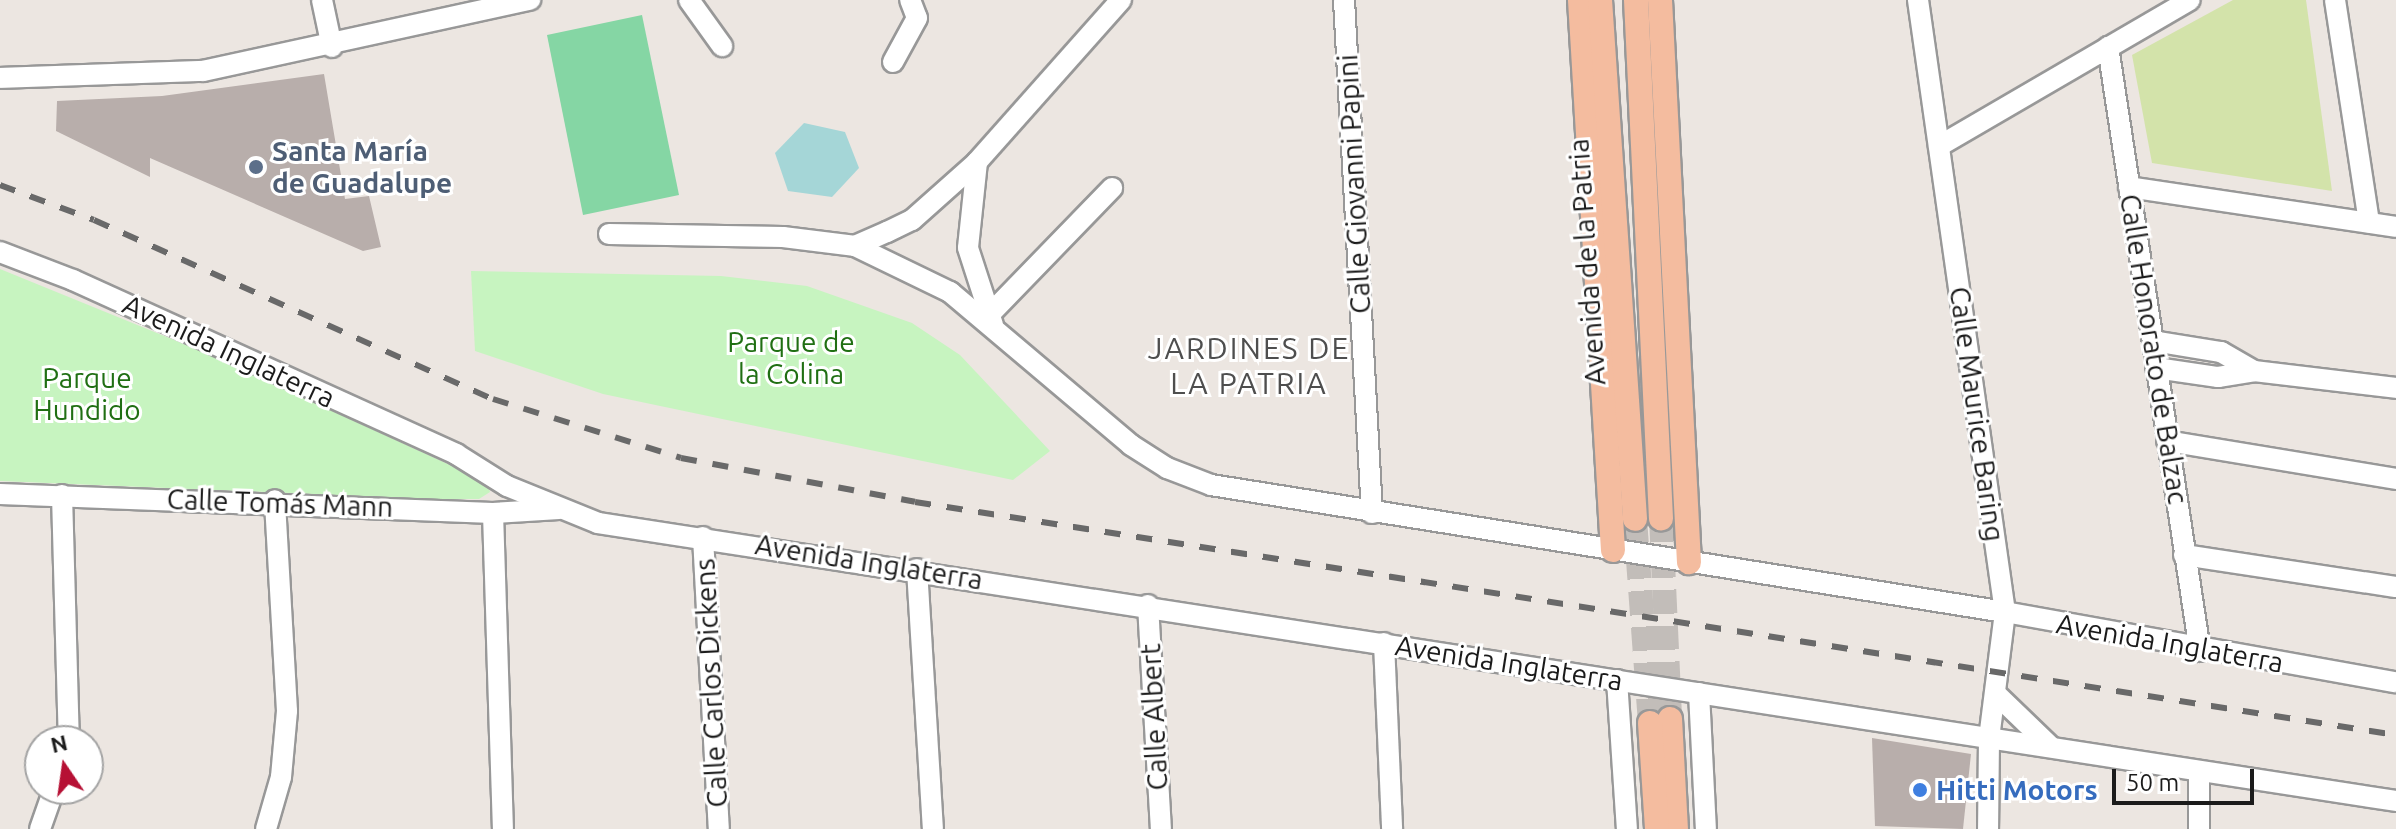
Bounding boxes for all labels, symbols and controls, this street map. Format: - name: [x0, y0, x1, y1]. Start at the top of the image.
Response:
- street label: Calle Giovanni Papini: [1330, 53, 1378, 315]
- place label: Santa María de Guadalupe: [272, 134, 452, 200]
- street label: Avenida de la Patria: [1562, 138, 1612, 386]
- marker: Santa María de Guadalupe: [247, 158, 265, 176]
- street label: Calle Honorato de Balzac: [2113, 192, 2195, 506]
- street label: Calle Maurice Baring: [1942, 285, 2012, 543]
- street label: Avenida Inglaterra: [118, 287, 340, 415]
- park label: Parque de la Colina: [727, 325, 855, 391]
- district label: JARDINES DE LA PATRIA: [1148, 330, 1350, 400]
- park label: Parque Hundido: [33, 361, 141, 427]
- street label: Calle Tomás Mann: [166, 482, 394, 524]
- street label: Avenida Inglaterra: [753, 527, 985, 597]
- street label: Calle Carlos Dickens: [688, 558, 734, 808]
- street label: Avenida Inglaterra: [2054, 606, 2286, 680]
- street label: Avenida Inglaterra: [1393, 628, 1625, 698]
- street label: Calle Albert: [1133, 643, 1175, 791]
- north arrow: [24, 725, 104, 805]
- text: N: [48, 729, 70, 757]
- scale bar: [2116, 753, 2258, 803]
- text: 50 m: [2126, 769, 2179, 796]
- place label: Hitti Motors: [1936, 773, 2098, 807]
- marker: Hitti Motors: [1911, 781, 1929, 799]

